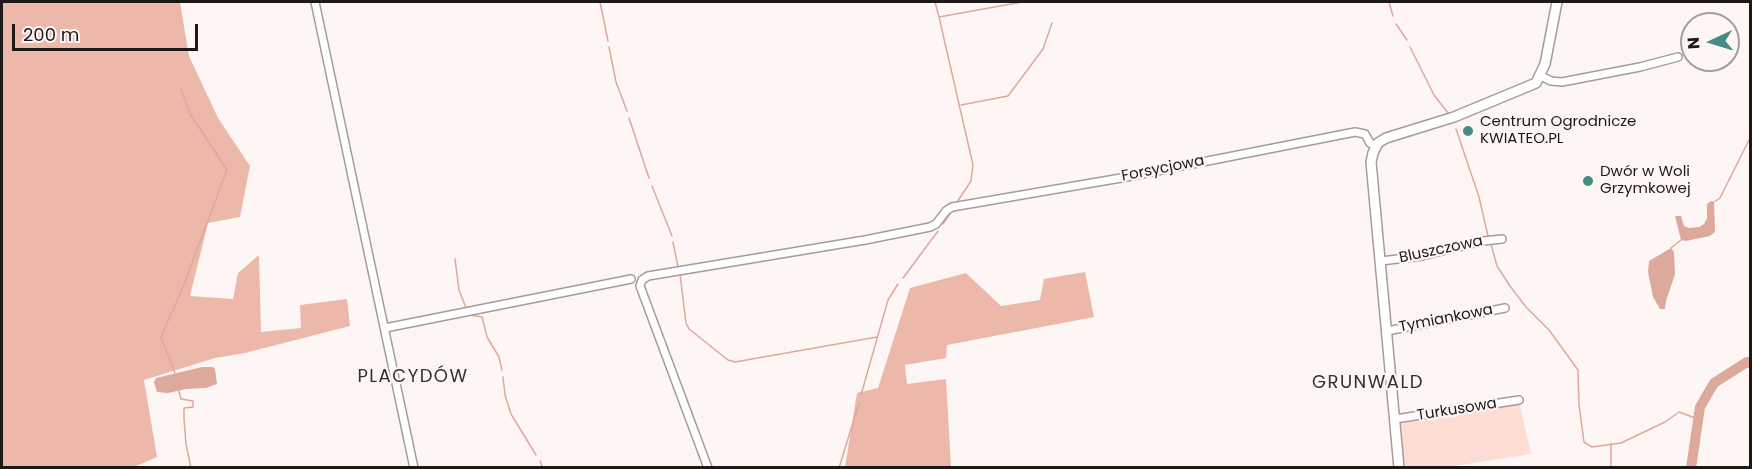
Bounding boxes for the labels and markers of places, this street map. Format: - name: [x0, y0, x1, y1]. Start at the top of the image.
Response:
- place label: Centrum Ogrodnicze KWIATEO.PL: [1480, 113, 1636, 148]
- marker: Centrum Ogrodnicze KWIATEO.PL: [1461, 124, 1475, 138]
- place label: Dwór w Woli Grzymkowej: [1600, 163, 1691, 198]
- marker: Dwór w Woli Grzymkowej: [1581, 174, 1595, 188]

